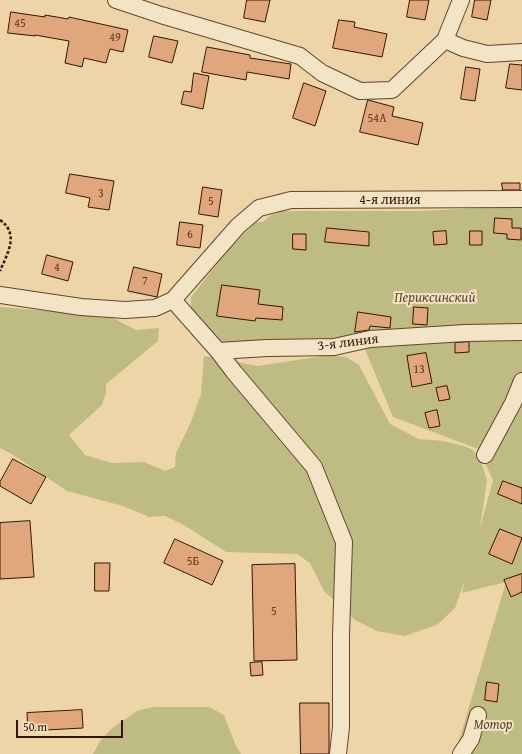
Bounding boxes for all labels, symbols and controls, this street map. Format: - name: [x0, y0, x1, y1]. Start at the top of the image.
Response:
- house number: 45: [14, 17, 26, 31]
- house number: 49: [109, 31, 121, 45]
- house number: 54А: [368, 112, 386, 126]
- house number: 3: [98, 187, 104, 201]
- street label: 4-я линия: [359, 192, 421, 208]
- house number: 5: [208, 195, 214, 209]
- house number: 6: [187, 228, 193, 242]
- house number: 4: [54, 261, 60, 275]
- house number: 7: [142, 275, 148, 289]
- park label: Периксинский: [394, 290, 476, 306]
- street label: 3-я линия: [317, 331, 379, 355]
- house number: 13: [413, 363, 425, 377]
- house number: 5Б: [187, 555, 199, 569]
- house number: 5: [271, 605, 277, 619]
- scale bar: [18, 712, 125, 738]
- park label: Мотор: [473, 717, 513, 733]
- text: 50 m: [23, 718, 47, 735]

